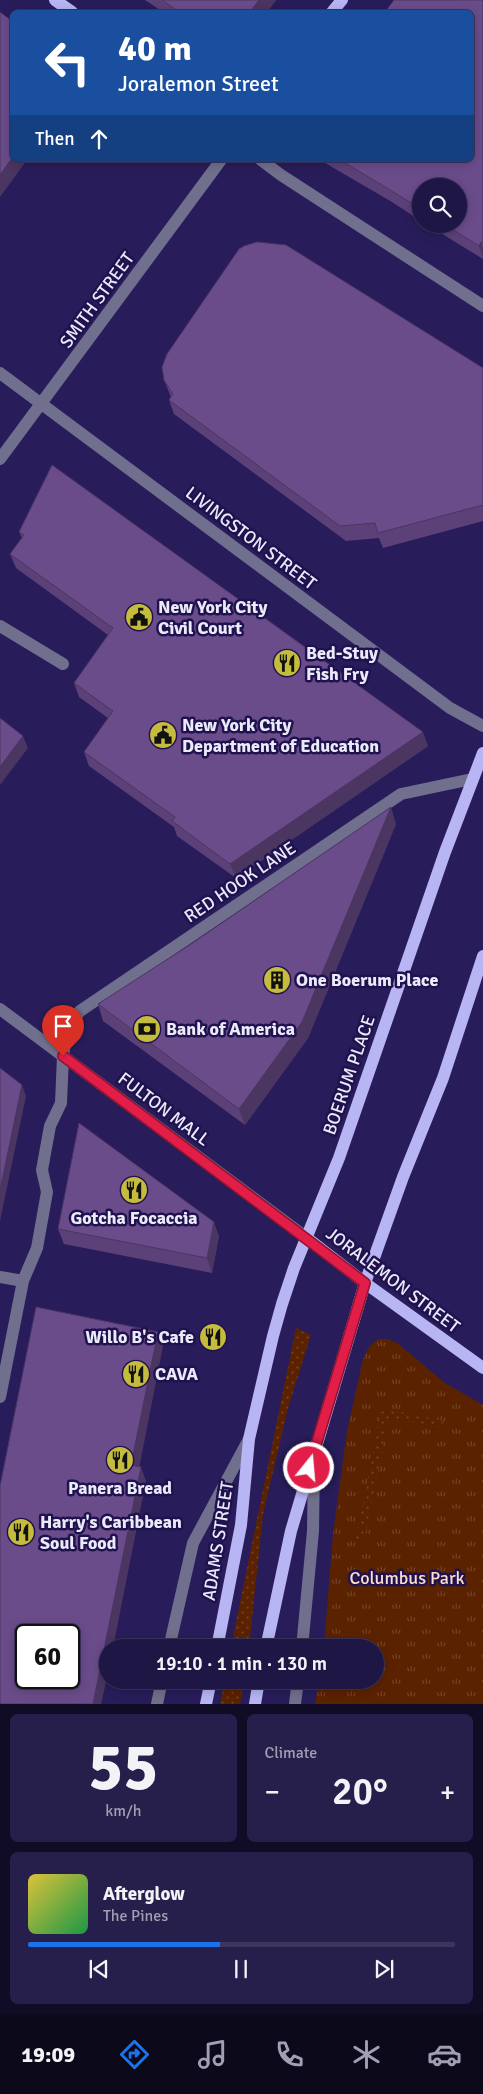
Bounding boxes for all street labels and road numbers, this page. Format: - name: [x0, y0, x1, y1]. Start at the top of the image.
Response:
- street label: SMITH STREET: [55, 248, 139, 352]
- street label: LIVINGSTON STREET: [181, 482, 321, 594]
- street label: RED HOOK LANE: [180, 837, 300, 927]
- street label: BOERUM PLACE: [318, 1012, 380, 1138]
- street label: FULTON MALL: [114, 1067, 214, 1151]
- street label: JORALEMON STREET: [322, 1222, 464, 1338]
- street label: ADAMS STREET: [198, 1480, 238, 1602]

